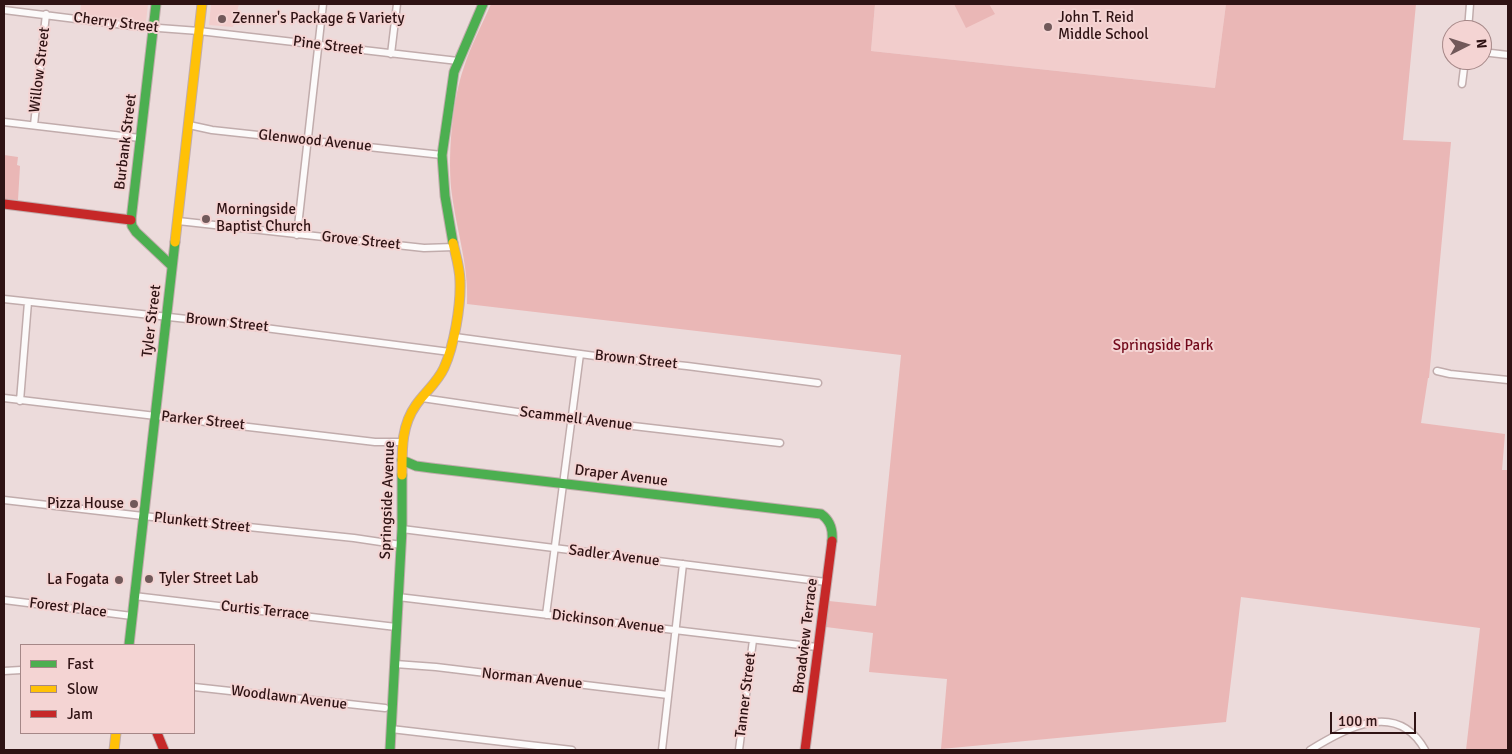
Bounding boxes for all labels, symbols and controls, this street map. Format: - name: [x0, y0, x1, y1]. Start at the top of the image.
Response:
- street label: Cherry Street: [72, 9, 160, 37]
- place label: John T. Reid Middle School: [1058, 9, 1149, 44]
- place label: Zenner's Package & Variety: [232, 10, 404, 28]
- marker: Zenner's Package & Variety: [216, 13, 228, 25]
- north arrow: [1442, 20, 1492, 70]
- marker: John T. Reid Middle School: [1042, 21, 1054, 33]
- street label: Willow Street: [26, 26, 54, 114]
- street label: Pine Street: [292, 33, 364, 59]
- text: N: [1473, 38, 1490, 49]
- street label: Burbank Street: [111, 93, 141, 191]
- street label: Glenwood Avenue: [257, 126, 373, 156]
- place label: Morningside Baptist Church: [216, 201, 311, 236]
- marker: Morningside Baptist Church: [200, 213, 212, 225]
- street label: Grove Street: [321, 228, 401, 254]
- street label: Tyler Street: [139, 284, 165, 358]
- street label: Brown Street: [185, 310, 269, 336]
- park label: Springside Park: [1113, 337, 1213, 355]
- street label: Brown Street: [594, 347, 678, 373]
- street label: Scammell Avenue: [519, 403, 633, 435]
- street label: Parker Street: [160, 408, 246, 434]
- street label: Springside Avenue: [377, 440, 399, 560]
- street label: Draper Avenue: [573, 461, 669, 491]
- place label: Pizza House: [47, 495, 124, 513]
- marker: Pizza House: [128, 498, 140, 510]
- street label: Plunkett Street: [153, 509, 251, 537]
- street label: Sadler Avenue: [568, 542, 660, 570]
- place label: Tyler Street Lab: [159, 570, 258, 588]
- place label: La Fogata: [47, 571, 109, 589]
- marker: Tyler Street Lab: [143, 573, 155, 585]
- marker: La Fogata: [113, 574, 125, 586]
- street label: Broadview Terrace: [790, 577, 822, 695]
- street label: Forest Place: [28, 594, 108, 622]
- street label: Curtis Terrace: [220, 597, 310, 625]
- street label: Dickinson Avenue: [551, 606, 665, 638]
- legend: [20, 644, 195, 734]
- street label: Tanner Street: [732, 651, 760, 739]
- text: Fast: [67, 655, 94, 673]
- street label: Norman Avenue: [481, 665, 583, 693]
- text: Slow: [67, 680, 98, 698]
- street label: Woodlawn Avenue: [230, 682, 348, 714]
- scale bar: [1332, 702, 1418, 734]
- text: Jam: [67, 705, 93, 723]
- text: 100 m: [1338, 712, 1378, 730]

